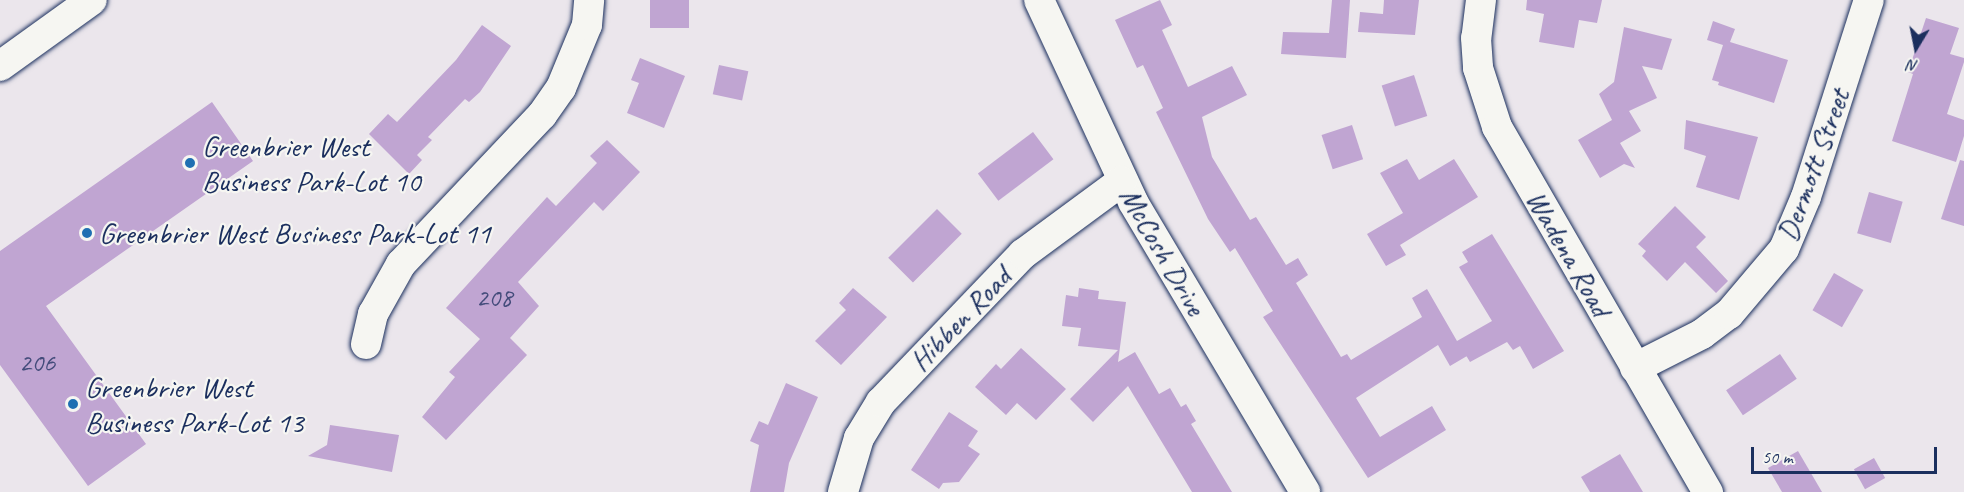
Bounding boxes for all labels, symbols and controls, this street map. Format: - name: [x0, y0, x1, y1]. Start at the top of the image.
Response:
- north arrow: [1886, 18, 1946, 78]
- text: N: [1906, 55, 1919, 76]
- street label: Dermott Street: [1769, 84, 1857, 246]
- place label: Greenbrier West Business Park-Lot 10: [202, 128, 420, 198]
- marker: Greenbrier West Business Park-Lot 10: [183, 156, 197, 170]
- street label: McCosh Drive: [1112, 180, 1214, 322]
- street label: Wadena Road: [1519, 184, 1619, 322]
- place label: Greenbrier West Business Park-Lot 11: [99, 215, 492, 251]
- marker: Greenbrier West Business Park-Lot 11: [80, 226, 94, 240]
- street label: Hibben Road: [902, 260, 1018, 378]
- house number: 208: [476, 282, 512, 314]
- house number: 206: [19, 347, 55, 379]
- place label: Greenbrier West Business Park-Lot 13: [85, 369, 303, 440]
- marker: Greenbrier West Business Park-Lot 13: [66, 397, 80, 411]
- scale bar: [1754, 435, 1940, 473]
- text: 50 m: [1762, 446, 1793, 468]

